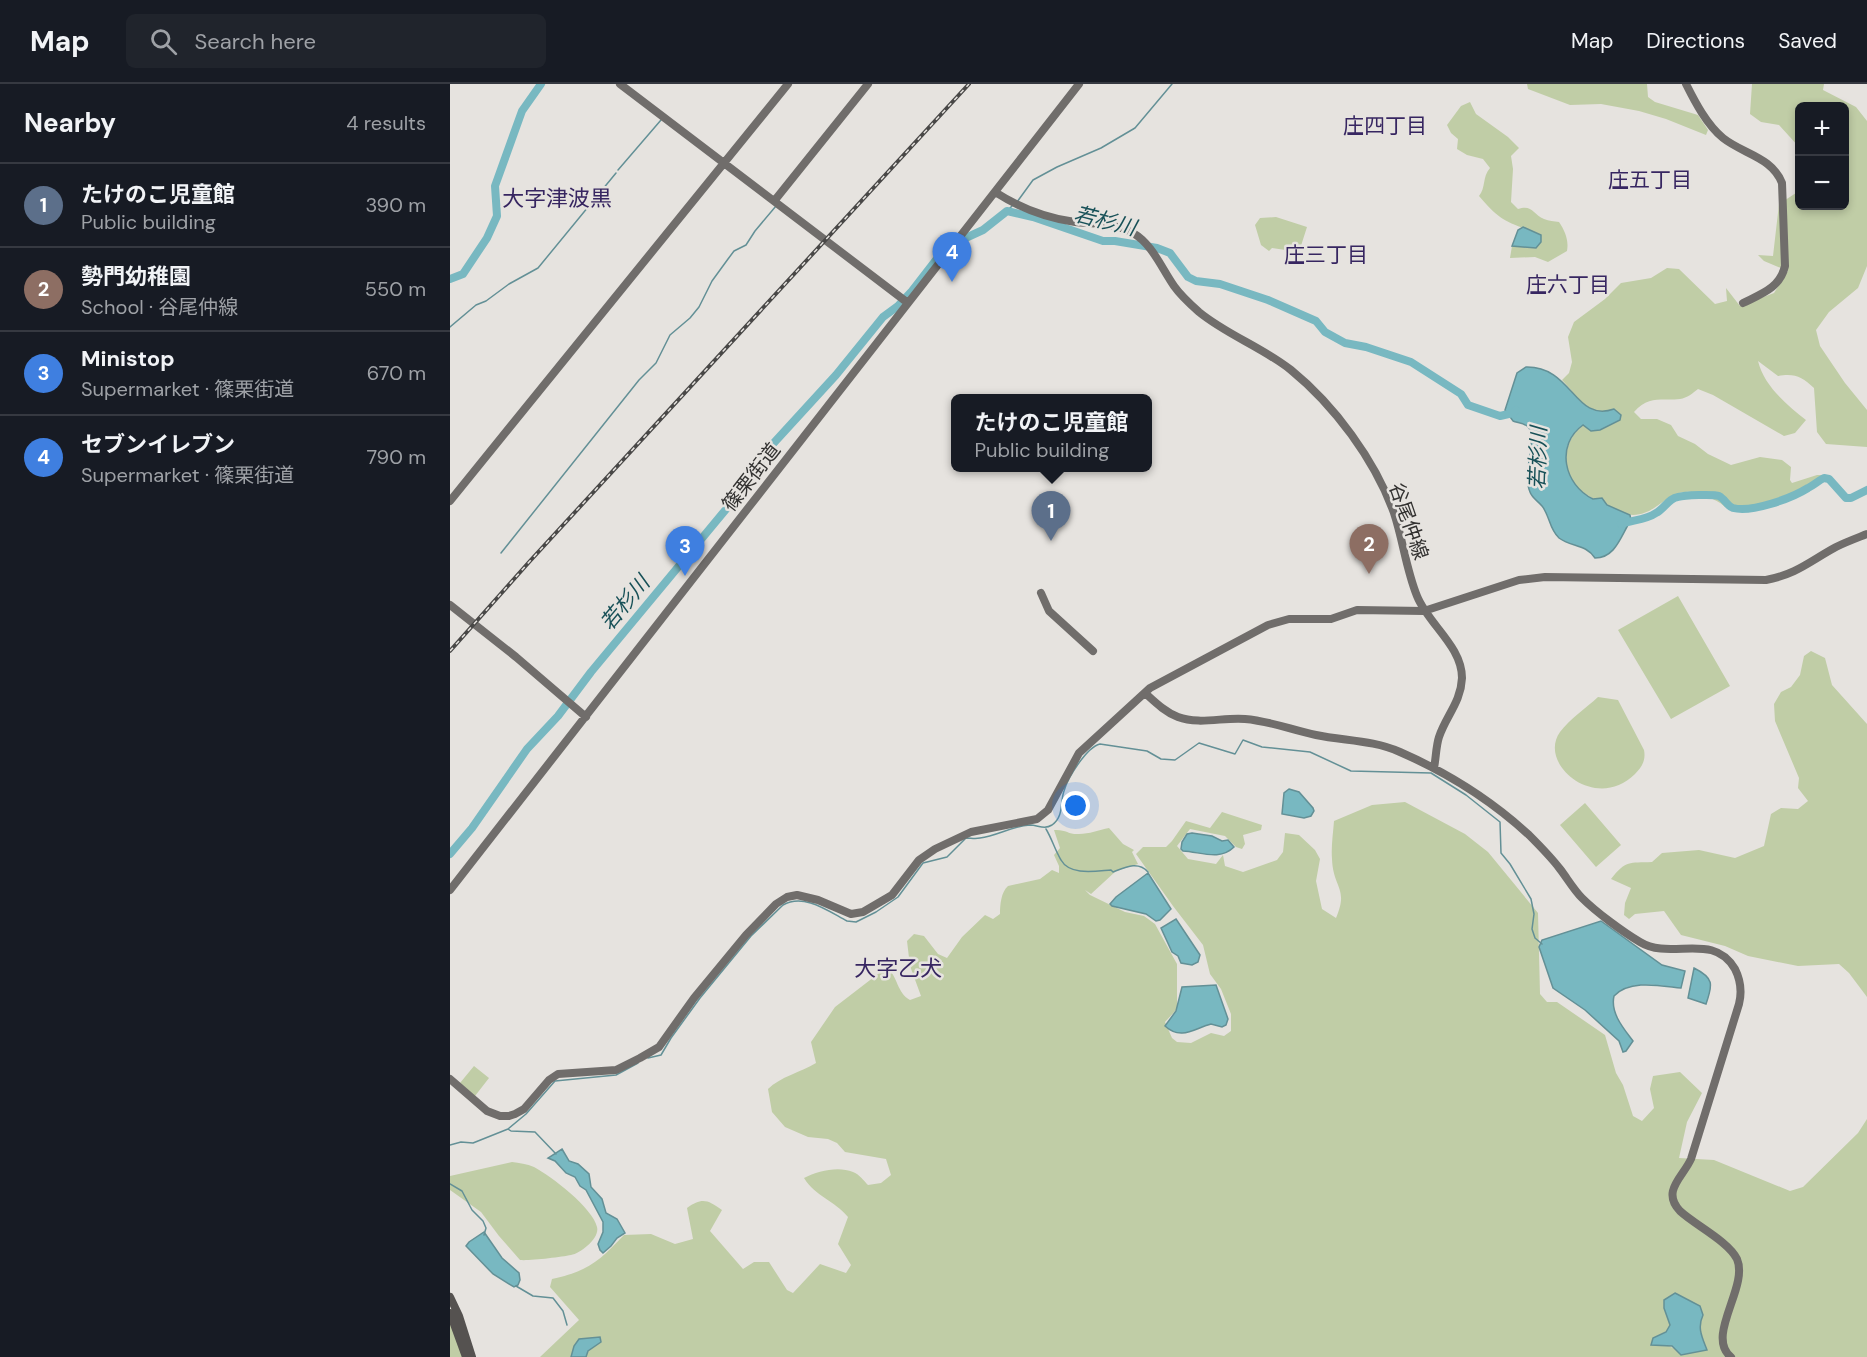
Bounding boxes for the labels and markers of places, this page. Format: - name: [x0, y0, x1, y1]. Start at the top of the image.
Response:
- pin: 4: [932, 232, 972, 282]
- pin: 1: [1032, 492, 1070, 541]
- pin: 2: [1350, 524, 1388, 574]
- pin: 3: [666, 526, 704, 576]

